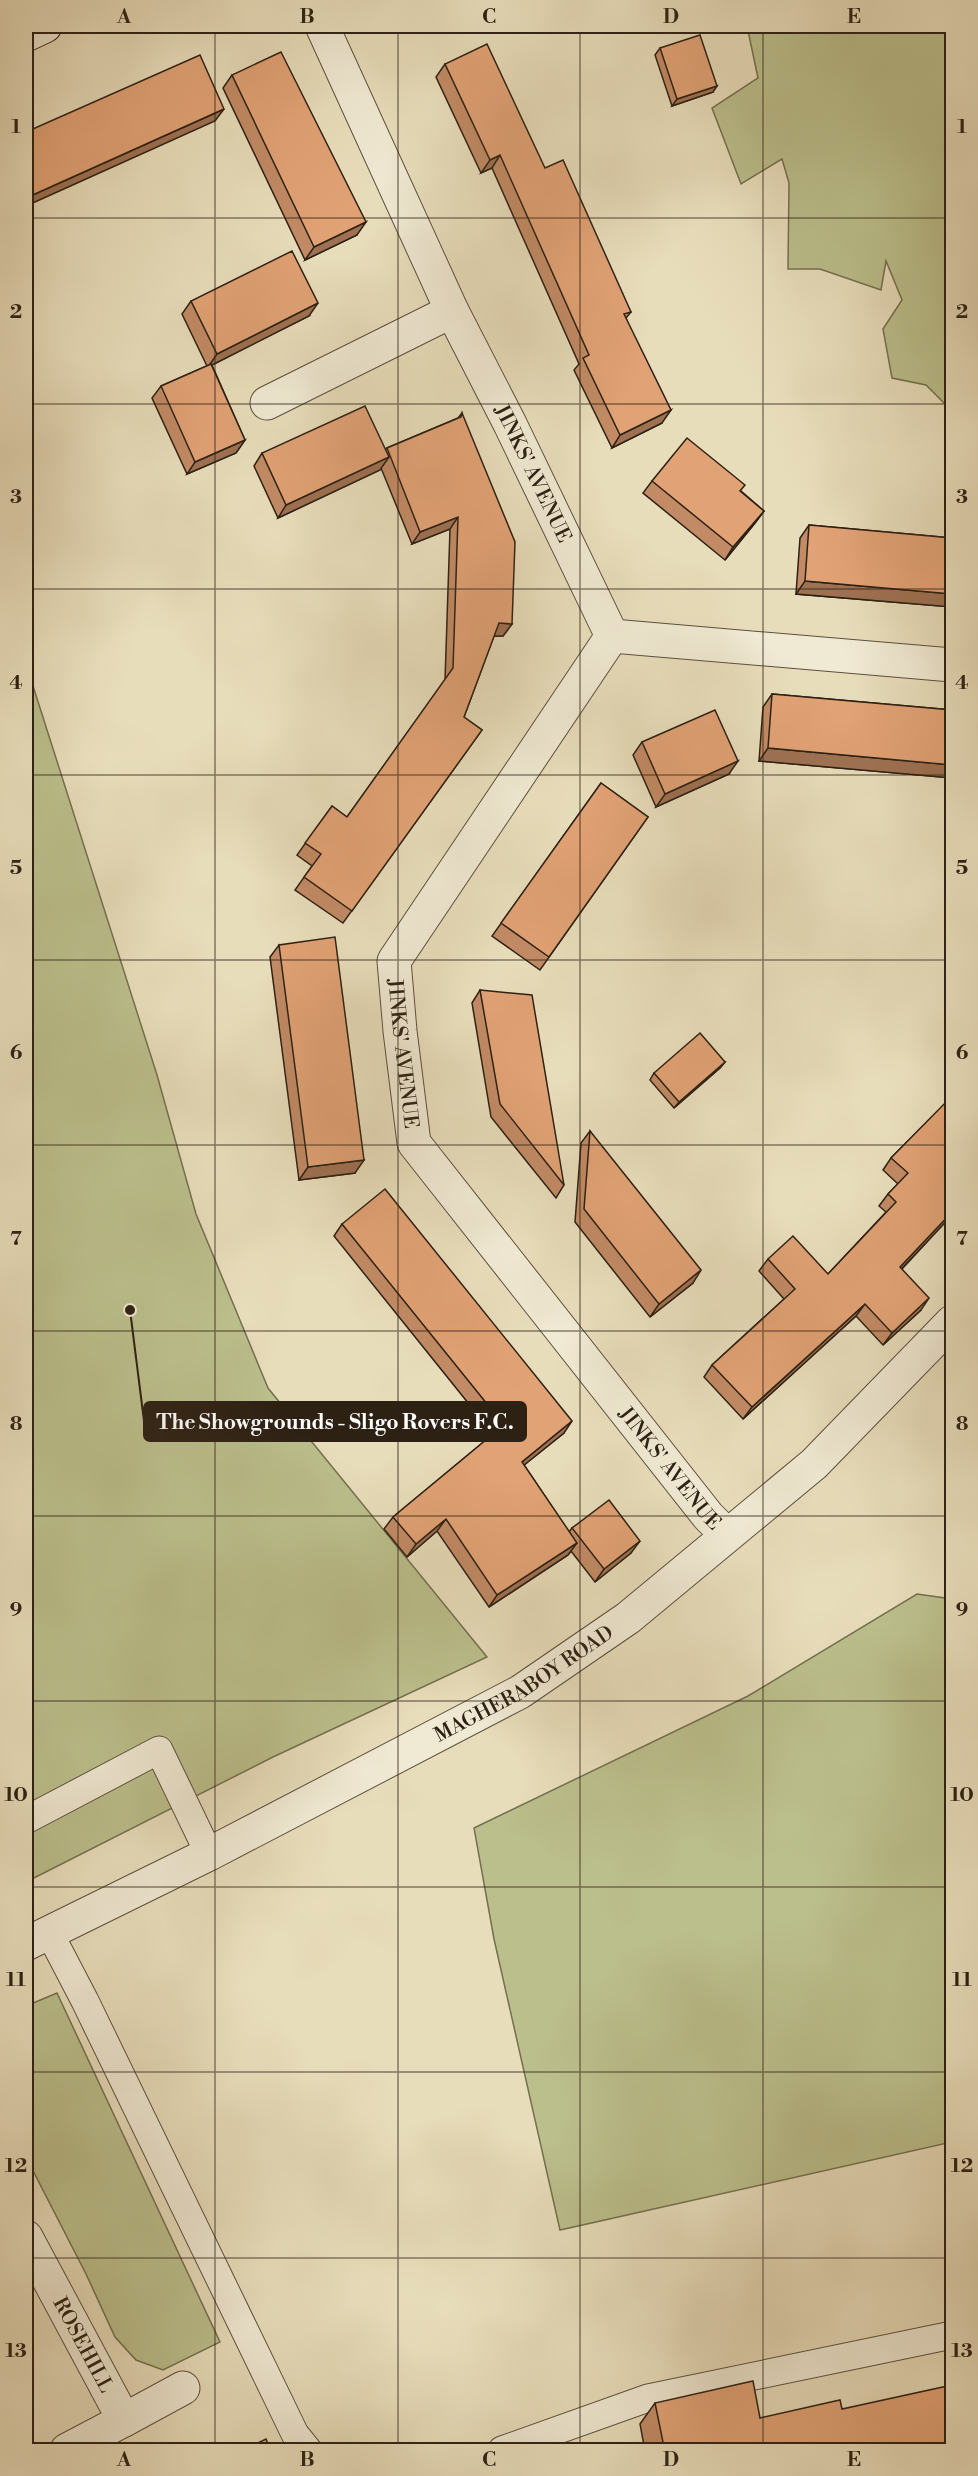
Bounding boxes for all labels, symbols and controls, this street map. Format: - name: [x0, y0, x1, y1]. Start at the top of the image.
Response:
- text: A: [116, 5, 132, 30]
- text: B: [299, 5, 315, 30]
- text: C: [482, 5, 496, 30]
- text: D: [663, 5, 679, 30]
- text: E: [847, 5, 861, 30]
- text: 1: [11, 115, 21, 140]
- text: 1: [957, 115, 967, 140]
- text: 2: [10, 300, 22, 325]
- text: 2: [956, 300, 968, 325]
- street label: JINKS' AVENUE: [488, 400, 576, 547]
- text: 3: [10, 485, 22, 510]
- text: 3: [956, 485, 968, 510]
- text: 4: [9, 671, 23, 696]
- text: 4: [955, 671, 969, 696]
- text: 5: [10, 856, 22, 881]
- text: 5: [956, 856, 968, 881]
- street label: JINKS' AVENUE: [382, 977, 423, 1130]
- text: 6: [10, 1041, 23, 1066]
- text: 6: [956, 1041, 969, 1066]
- text: 7: [10, 1227, 22, 1252]
- text: 7: [956, 1227, 968, 1252]
- callout: The Showgrounds - Sligo Rovers F.C.: [144, 1402, 526, 1441]
- street label: JINKS' AVENUE: [612, 1402, 726, 1536]
- text: The Showgrounds - Sligo Rovers F.C.: [156, 1410, 514, 1436]
- text: 8: [10, 1412, 23, 1437]
- text: 8: [956, 1412, 969, 1437]
- text: 9: [10, 1598, 22, 1623]
- text: 9: [956, 1598, 968, 1623]
- street label: MAGHERABOY ROAD: [430, 1621, 619, 1748]
- text: 10: [4, 1783, 28, 1808]
- text: 10: [950, 1783, 974, 1808]
- text: 11: [6, 1968, 26, 1993]
- text: 11: [952, 1968, 972, 1993]
- text: 12: [5, 2154, 27, 2179]
- text: 12: [951, 2154, 973, 2179]
- street label: ROSEHILL: [47, 2293, 118, 2397]
- text: 13: [5, 2339, 27, 2364]
- text: 13: [951, 2339, 973, 2364]
- text: A: [116, 2448, 132, 2473]
- text: B: [299, 2448, 315, 2473]
- text: C: [482, 2448, 496, 2473]
- text: D: [663, 2448, 679, 2473]
- text: E: [847, 2448, 861, 2473]

